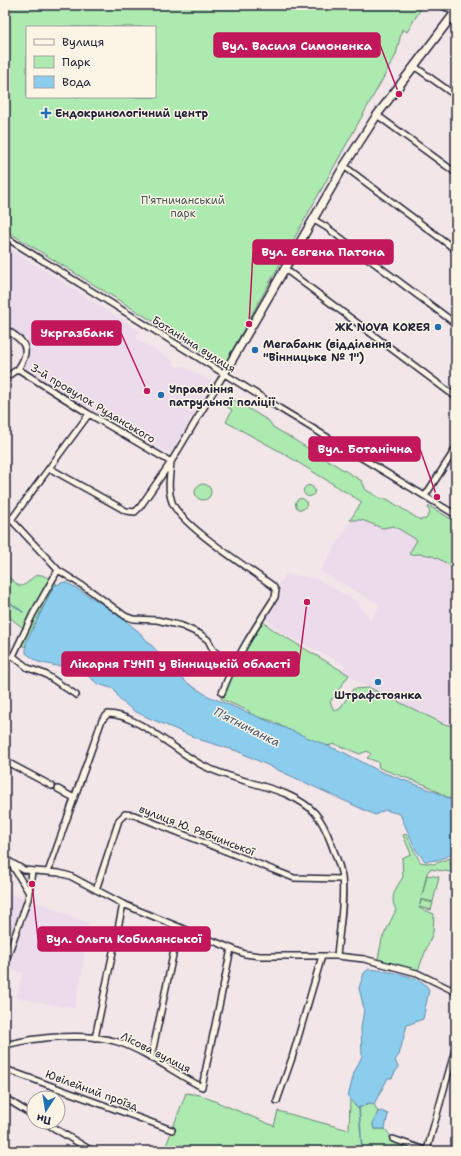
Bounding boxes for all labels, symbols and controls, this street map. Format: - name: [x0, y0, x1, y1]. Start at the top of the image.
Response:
- legend: [26, 26, 156, 98]
- callout: Вул. Василя Симоненка: [214, 33, 380, 57]
- text: Вулиця: [62, 34, 104, 50]
- text: Вул. Василя Симоненка: [222, 38, 373, 54]
- text: Парк: [62, 54, 91, 70]
- text: Вода: [62, 74, 91, 90]
- place label: Ендокринологічний центр: [55, 106, 209, 121]
- marker: Ендокринологічний центр: [40, 107, 52, 119]
- park label: П'ятничанський парк: [141, 193, 225, 221]
- callout: Вул. Євгена Патона: [253, 240, 393, 264]
- text: Вул. Євгена Патона: [261, 244, 385, 260]
- street label: Ботанічна вулиця: [149, 313, 238, 376]
- place label: ЖК NOVA KOREЯ: [335, 320, 430, 335]
- callout: Укргазбанк: [32, 321, 121, 345]
- marker: ЖК NOVA KOREЯ: [433, 322, 443, 332]
- text: Укргазбанк: [40, 325, 114, 341]
- place label: Мегабанк (відділення "Вінницьке № 1"): [263, 337, 392, 365]
- marker: Мегабанк (відділення "Вінницьке № 1"): [250, 345, 260, 355]
- street label: 3-й провулок Руданського: [27, 360, 158, 447]
- place label: Управління патрульної поліції: [169, 382, 276, 410]
- marker: Управління патрульної поліції: [156, 390, 166, 400]
- callout: Вул. Ботанічна: [309, 437, 420, 461]
- text: Вул. Ботанічна: [318, 441, 413, 457]
- callout: Лікарня ГУНП у Вінницькій області: [62, 652, 299, 676]
- text: Лікарня ГУНП у Вінницькій області: [70, 656, 291, 672]
- marker: Штрафстоянка: [373, 677, 383, 687]
- place label: Штрафстоянка: [334, 688, 422, 703]
- water label: П'ятничанка: [211, 703, 283, 751]
- street label: вулиця Ю. Рябчинської: [137, 801, 258, 860]
- callout: Вул. Ольги Кобилянської: [38, 927, 210, 951]
- text: Вул. Ольги Кобилянської: [46, 931, 202, 947]
- street label: Лісова вулиця: [118, 1028, 193, 1077]
- street label: Ювілейний проїзд: [43, 1067, 140, 1114]
- north arrow: [26, 1090, 66, 1130]
- text: Пн: [35, 1110, 53, 1128]

